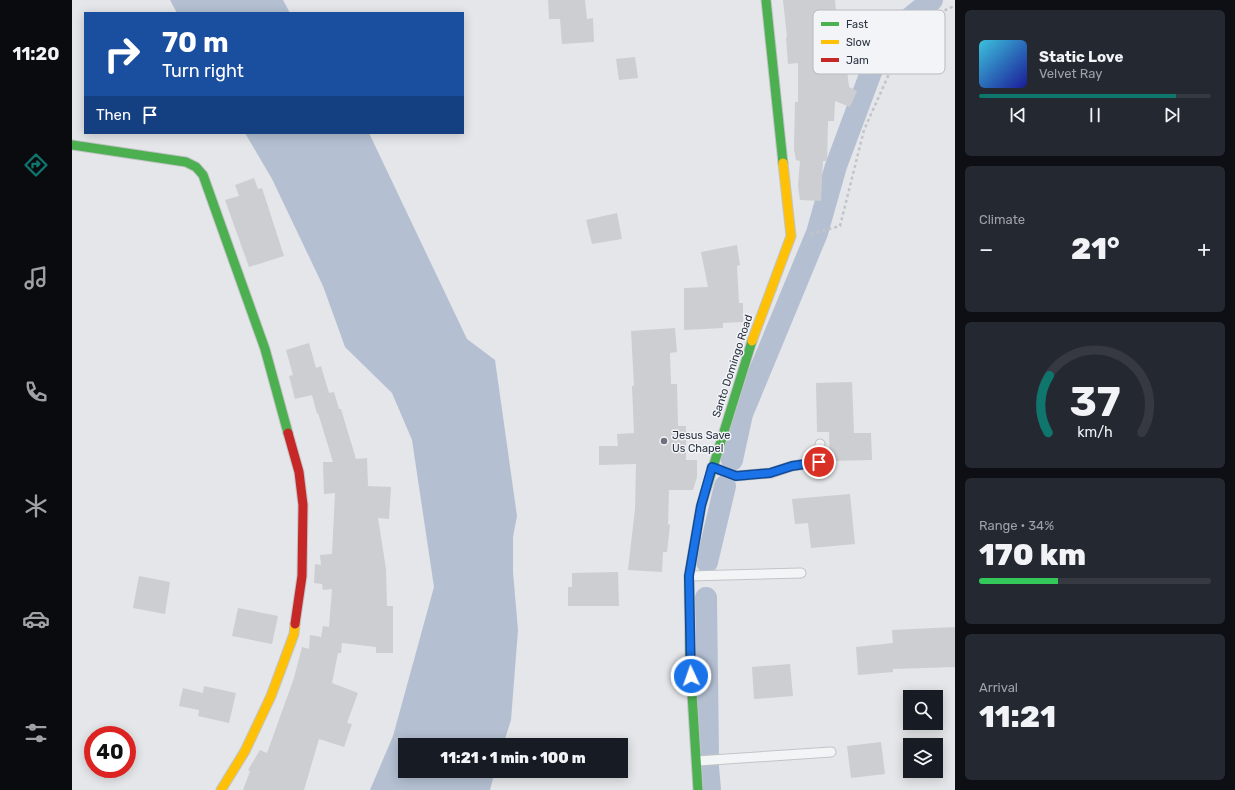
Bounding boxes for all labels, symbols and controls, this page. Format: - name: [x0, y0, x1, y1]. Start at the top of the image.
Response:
- legend: [813, 10, 945, 74]
- text: Fast: [846, 18, 869, 31]
- text: 70 m: [162, 26, 229, 59]
- icon: right: [96, 28, 148, 80]
- text: Slow: [846, 36, 871, 49]
- text: 11:20: [12, 43, 60, 65]
- text: Static Love: [1039, 48, 1123, 66]
- text: Jam: [846, 54, 869, 67]
- text: Turn right: [162, 60, 244, 82]
- text: Velvet Ray: [1039, 66, 1102, 81]
- icon: arrive: [139, 104, 161, 126]
- icon: previous: [1007, 104, 1029, 126]
- icon: pause: [1084, 104, 1106, 126]
- icon: next: [1161, 104, 1183, 126]
- text: Then: [96, 106, 131, 124]
- icon: directions: [22, 151, 50, 179]
- text: Climate: [979, 212, 1025, 227]
- text: 21°: [1071, 231, 1120, 267]
- text: −: [979, 236, 993, 263]
- text: +: [1197, 236, 1211, 263]
- icon: music: [22, 264, 50, 292]
- street label: Santo Domingo Road: [710, 313, 755, 419]
- text: 37: [1069, 377, 1121, 426]
- icon: phone: [22, 378, 50, 406]
- text: km/h: [1077, 424, 1113, 441]
- place label: Jesus Save Us Chapel: [672, 429, 731, 455]
- marker: Jesus Save Us Chapel: [659, 436, 669, 446]
- pin: [802, 445, 836, 479]
- icon: arrive: [808, 451, 830, 473]
- icon: climate: [22, 492, 50, 520]
- text: Range · 34%: [979, 518, 1054, 533]
- text: 170 km: [979, 537, 1086, 573]
- icon: car: [22, 605, 50, 633]
- position arrow: [670, 655, 712, 697]
- text: Arrival: [979, 680, 1018, 695]
- map controls: [903, 690, 943, 778]
- button: search: [903, 690, 943, 730]
- text: 11:21: [979, 699, 1056, 735]
- icon: filters: [22, 719, 50, 747]
- speed limit sign: 40: [84, 726, 136, 778]
- button: layers: [903, 738, 943, 778]
- text: 11:21 · 1 min · 100 m: [440, 749, 586, 767]

